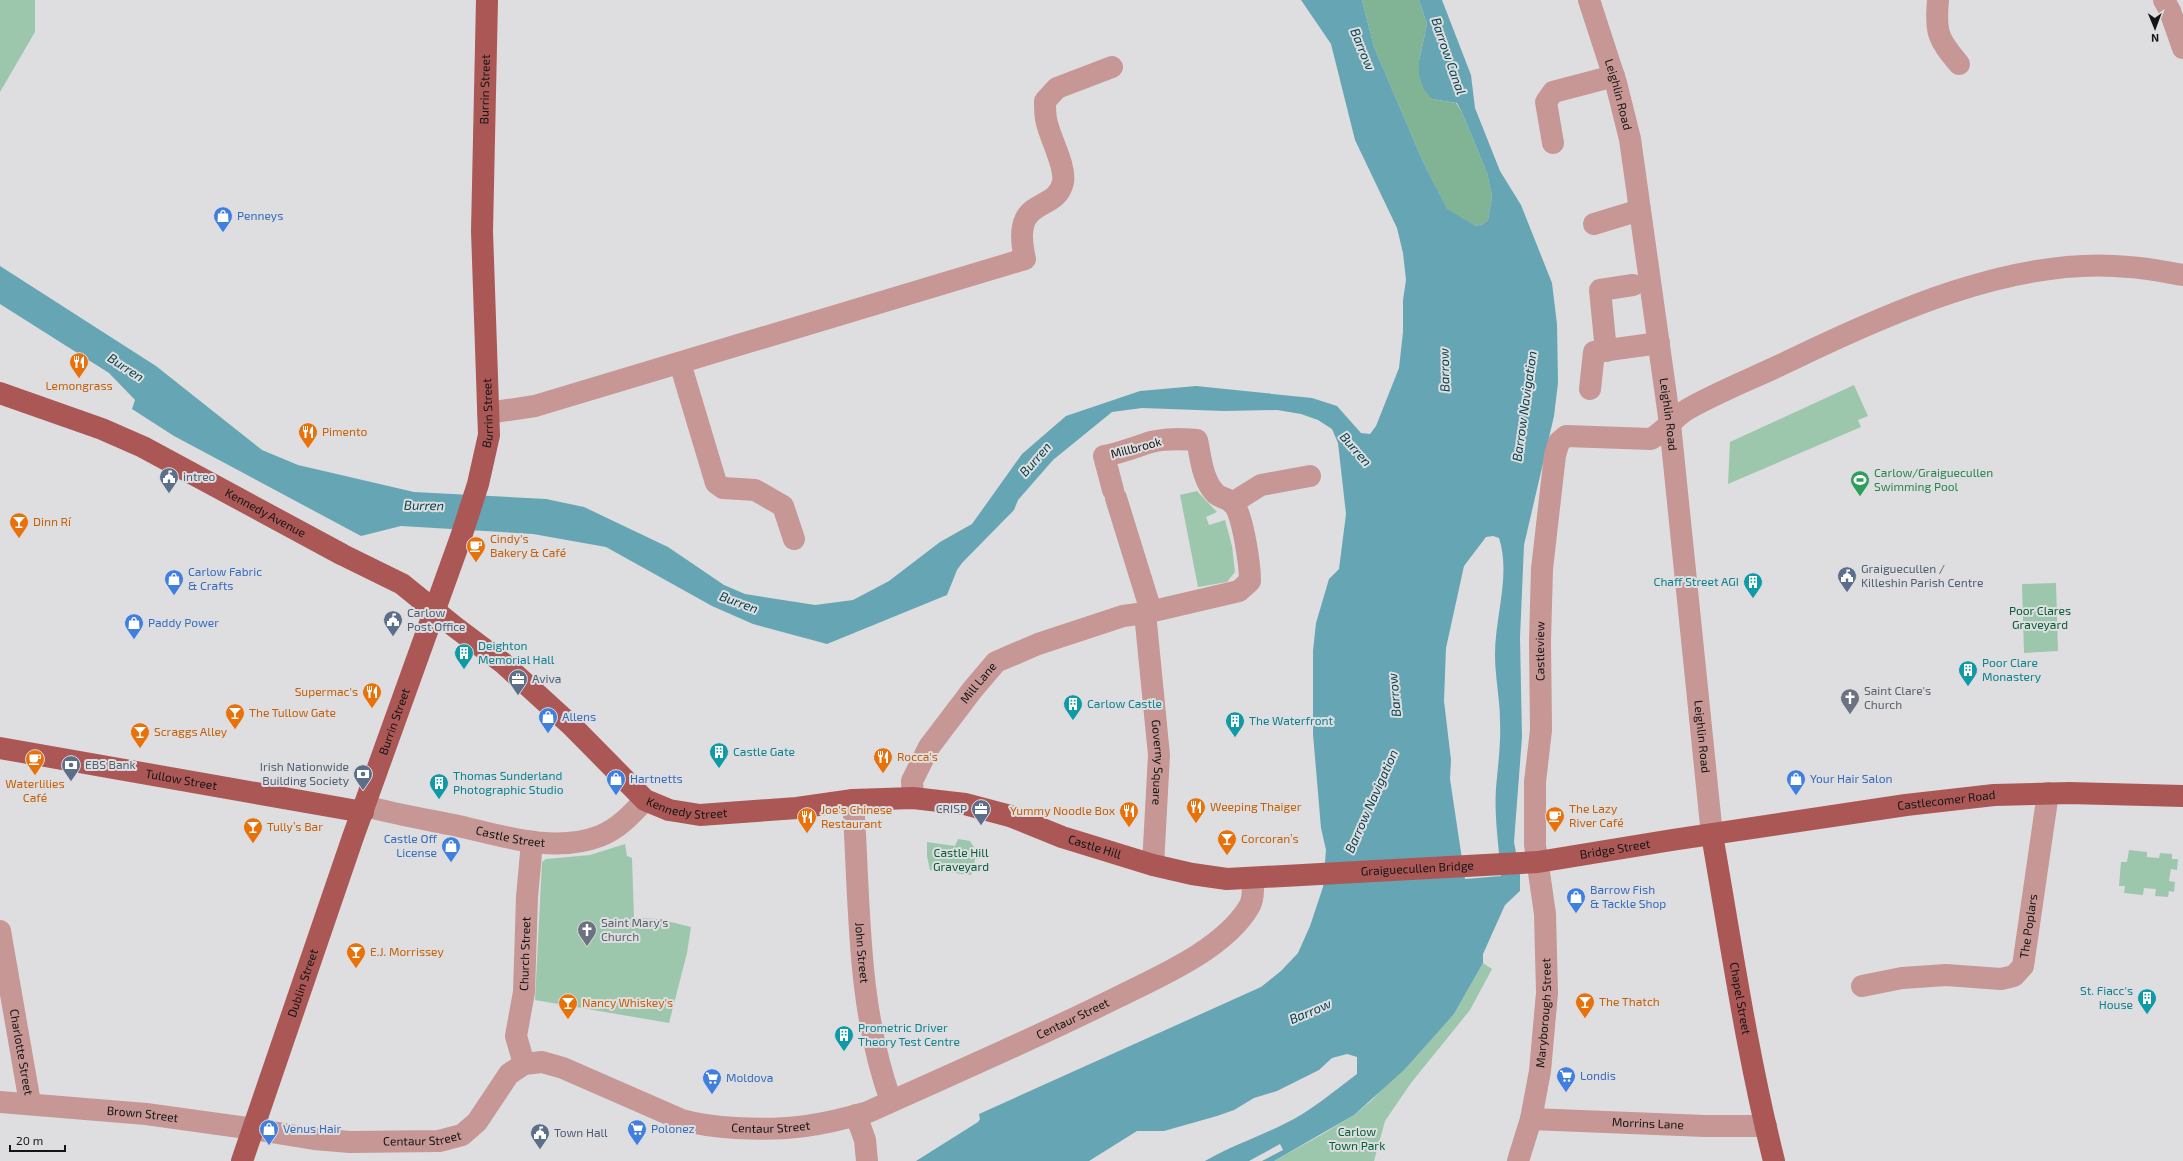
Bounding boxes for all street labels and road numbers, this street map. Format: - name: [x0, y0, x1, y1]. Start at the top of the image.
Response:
- street label: Burrin Street: [476, 54, 492, 124]
- street label: Leighlin Road: [1603, 57, 1635, 131]
- street label: Leighlin Road: [1658, 377, 1681, 451]
- street label: Burrin Street: [478, 378, 495, 449]
- street label: Millbrook: [1109, 434, 1163, 461]
- street label: Kennedy Avenue: [223, 485, 309, 540]
- street label: Castleview: [1532, 621, 1547, 681]
- street label: Mill Lane: [957, 659, 999, 706]
- street label: Burrin Street: [375, 686, 412, 757]
- street label: Leighlin Road: [1692, 699, 1714, 774]
- street label: Governy Square: [1150, 719, 1167, 806]
- street label: Tullow Street: [145, 766, 219, 792]
- street label: Castlecomer Road: [1896, 787, 1996, 812]
- street label: Kennedy Street: [644, 793, 728, 821]
- street label: Castle Street: [475, 822, 546, 849]
- street label: Castle Hill: [1067, 831, 1124, 861]
- street label: Bridge Street: [1579, 836, 1652, 861]
- street label: Graiguecullen Bridge: [1360, 858, 1474, 878]
- street label: The Poplars: [2016, 893, 2039, 959]
- street label: Church Street: [516, 916, 532, 991]
- street label: John Street: [853, 922, 873, 984]
- street label: Dublin Street: [284, 946, 320, 1019]
- street label: Maryborough Street: [1532, 958, 1553, 1068]
- street label: Chapel Street: [1728, 961, 1755, 1036]
- street label: Centaur Street: [1034, 994, 1111, 1041]
- street label: Charlotte Street: [8, 1008, 37, 1097]
- street label: Brown Street: [106, 1103, 180, 1124]
- street label: Morrins Lane: [1612, 1114, 1684, 1131]
- street label: Centaur Street: [731, 1117, 811, 1135]
- street label: Centaur Street: [383, 1127, 463, 1148]

